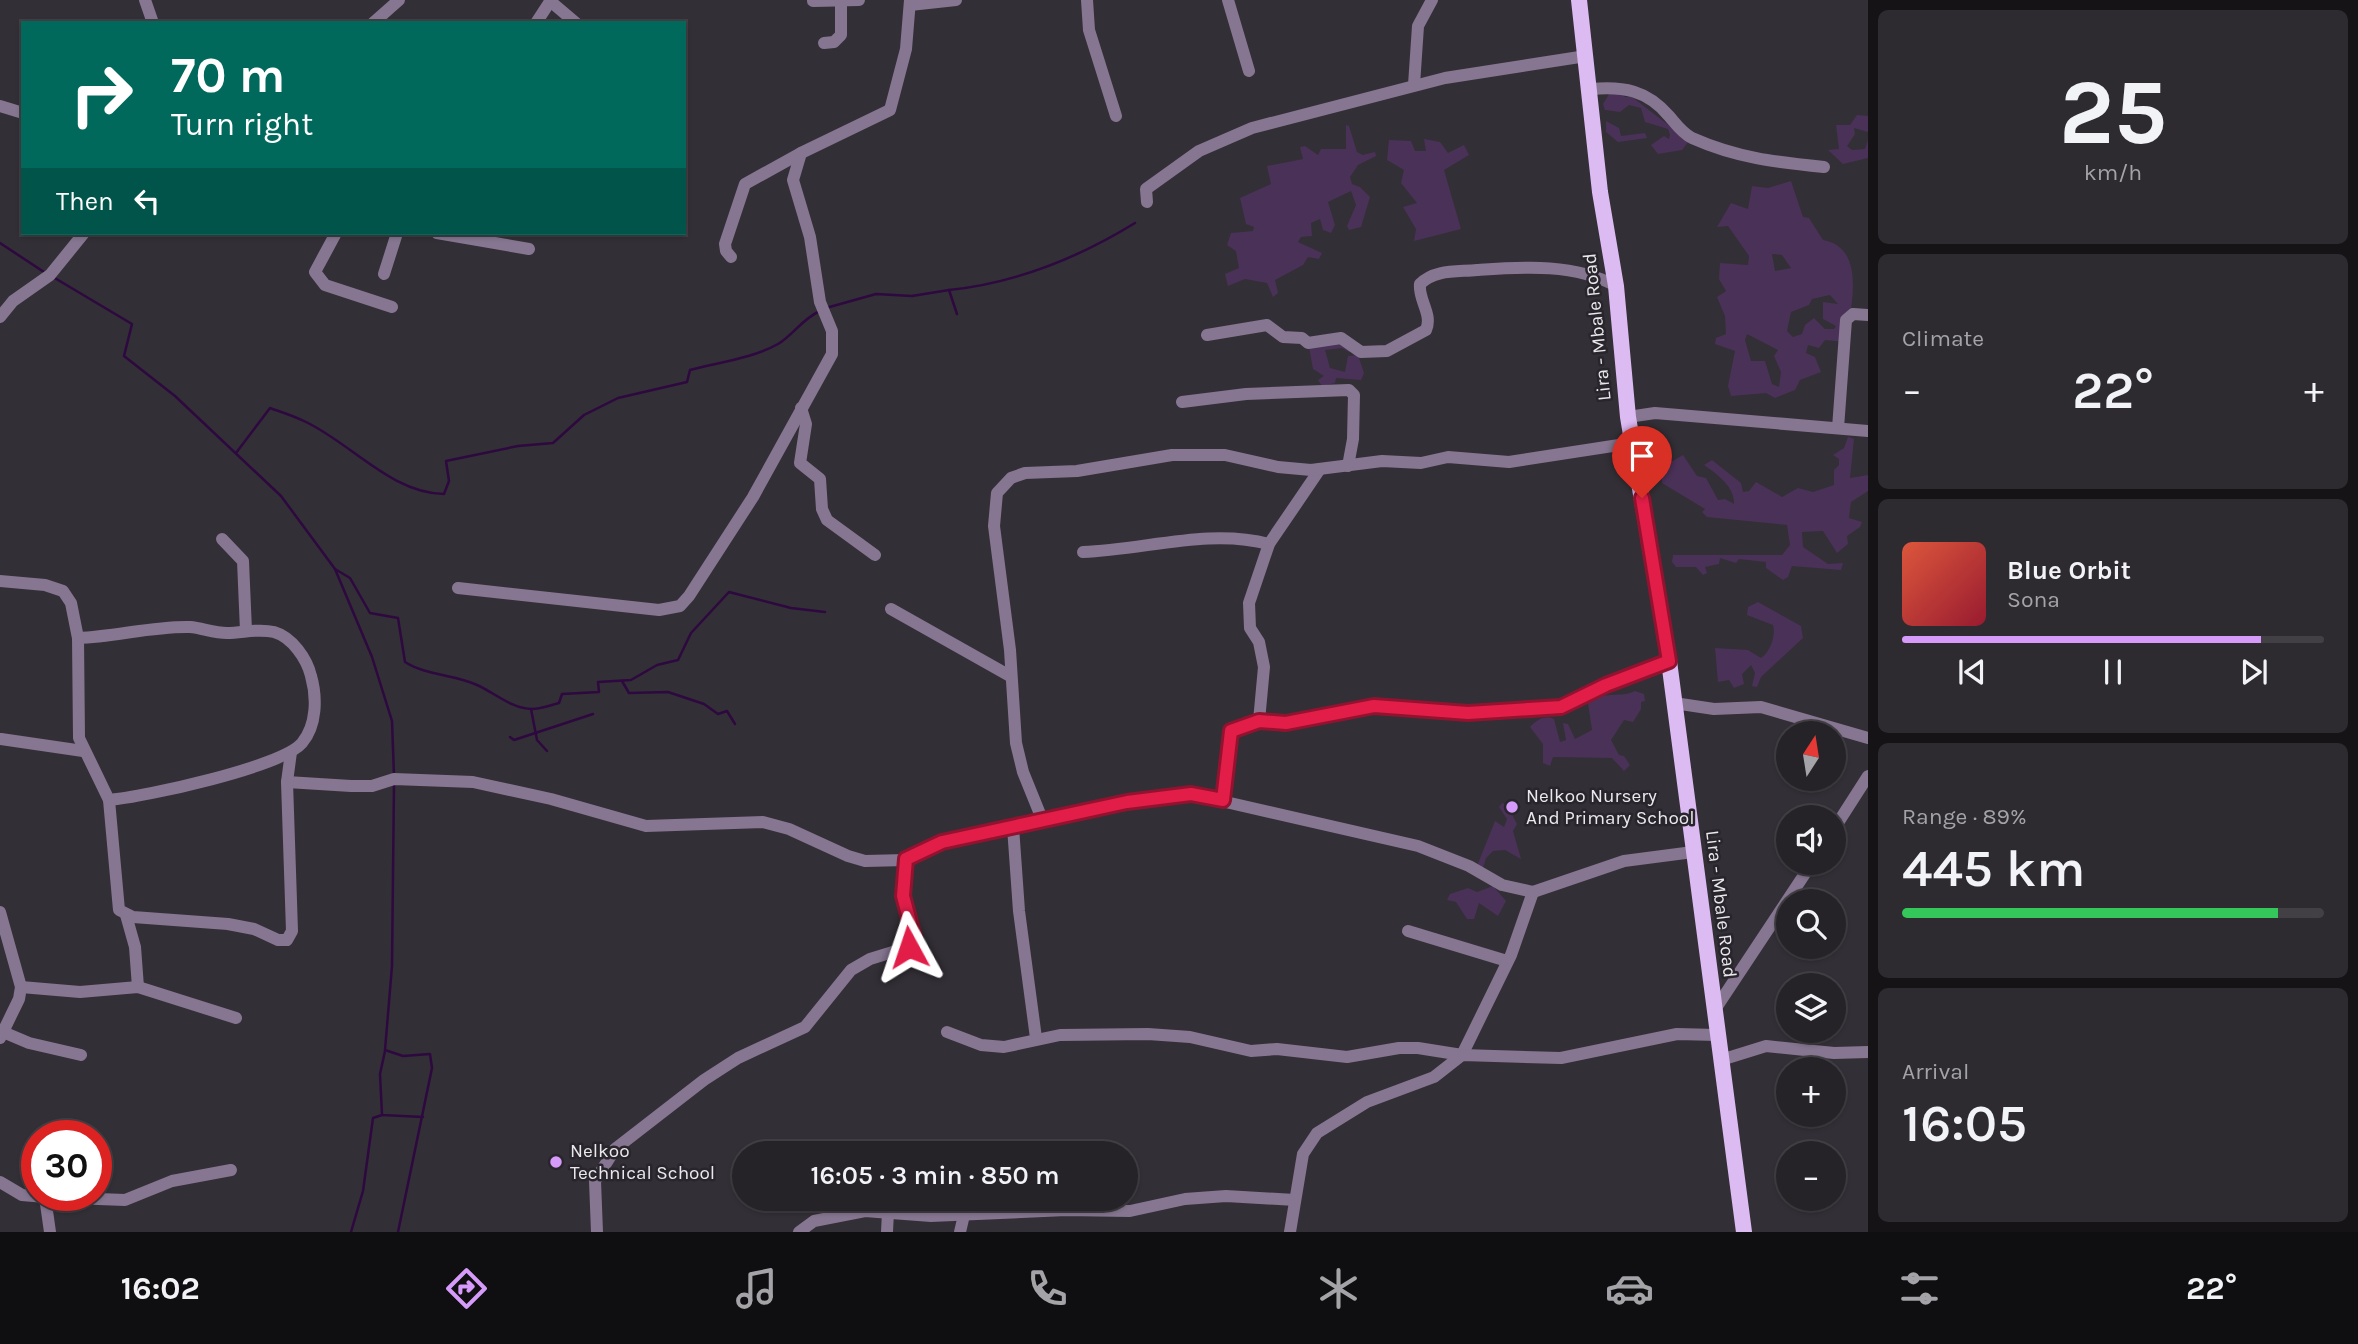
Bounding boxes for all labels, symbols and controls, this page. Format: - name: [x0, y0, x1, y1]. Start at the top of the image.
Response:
- text: 70 m: [171, 47, 285, 104]
- icon: right: [56, 49, 147, 140]
- text: 25: [2059, 60, 2167, 166]
- text: Turn right: [171, 106, 313, 143]
- text: km/h: [2084, 159, 2142, 186]
- icon: left: [128, 182, 166, 220]
- text: Then: [56, 186, 114, 217]
- street label: Lira - Mbale Road: [1578, 252, 1616, 402]
- text: Climate: [1902, 325, 1984, 352]
- text: 22°: [2072, 360, 2154, 421]
- text: −: [1902, 368, 1922, 413]
- text: +: [2304, 368, 2324, 413]
- pin: [1612, 426, 1672, 498]
- icon: arrive: [1623, 437, 1661, 475]
- text: Blue Orbit: [2007, 555, 2131, 586]
- text: Sona: [2007, 586, 2060, 613]
- icon: previous: [1953, 653, 1991, 691]
- icon: pause: [2094, 653, 2132, 691]
- icon: next: [2235, 653, 2273, 691]
- north arrow: [1776, 721, 1846, 791]
- map controls: [1776, 721, 1846, 1211]
- place label: Nelkoo Nursery And Primary School: [1526, 785, 1695, 829]
- marker: Nelkoo Nursery And Primary School: [1504, 799, 1520, 815]
- text: Range · 89%: [1902, 803, 2027, 830]
- button: sound: [1776, 805, 1846, 875]
- street label: Lira - Mbale Road: [1701, 829, 1741, 979]
- text: 445 km: [1902, 838, 2085, 899]
- button: search: [1776, 889, 1846, 959]
- position arrow: [872, 910, 946, 984]
- button: layers: [1776, 973, 1846, 1043]
- button: +: [1776, 1057, 1846, 1127]
- text: Arrival: [1902, 1058, 1969, 1085]
- text: 16:05: [1902, 1093, 2027, 1154]
- speed limit sign: 30: [21, 1120, 112, 1211]
- place label: Nelkoo Technical School: [570, 1140, 715, 1184]
- button: −: [1776, 1141, 1846, 1211]
- marker: Nelkoo Technical School: [548, 1154, 564, 1170]
- text: 16:05 · 3 min · 850 m: [810, 1160, 1060, 1191]
- icon: directions: [442, 1264, 491, 1313]
- icon: music: [732, 1264, 781, 1313]
- icon: phone: [1023, 1264, 1072, 1313]
- icon: climate: [1314, 1264, 1363, 1313]
- icon: car: [1605, 1264, 1654, 1313]
- icon: filters: [1895, 1264, 1944, 1313]
- text: 16:02: [121, 1270, 200, 1307]
- text: 22°: [2186, 1270, 2237, 1307]

